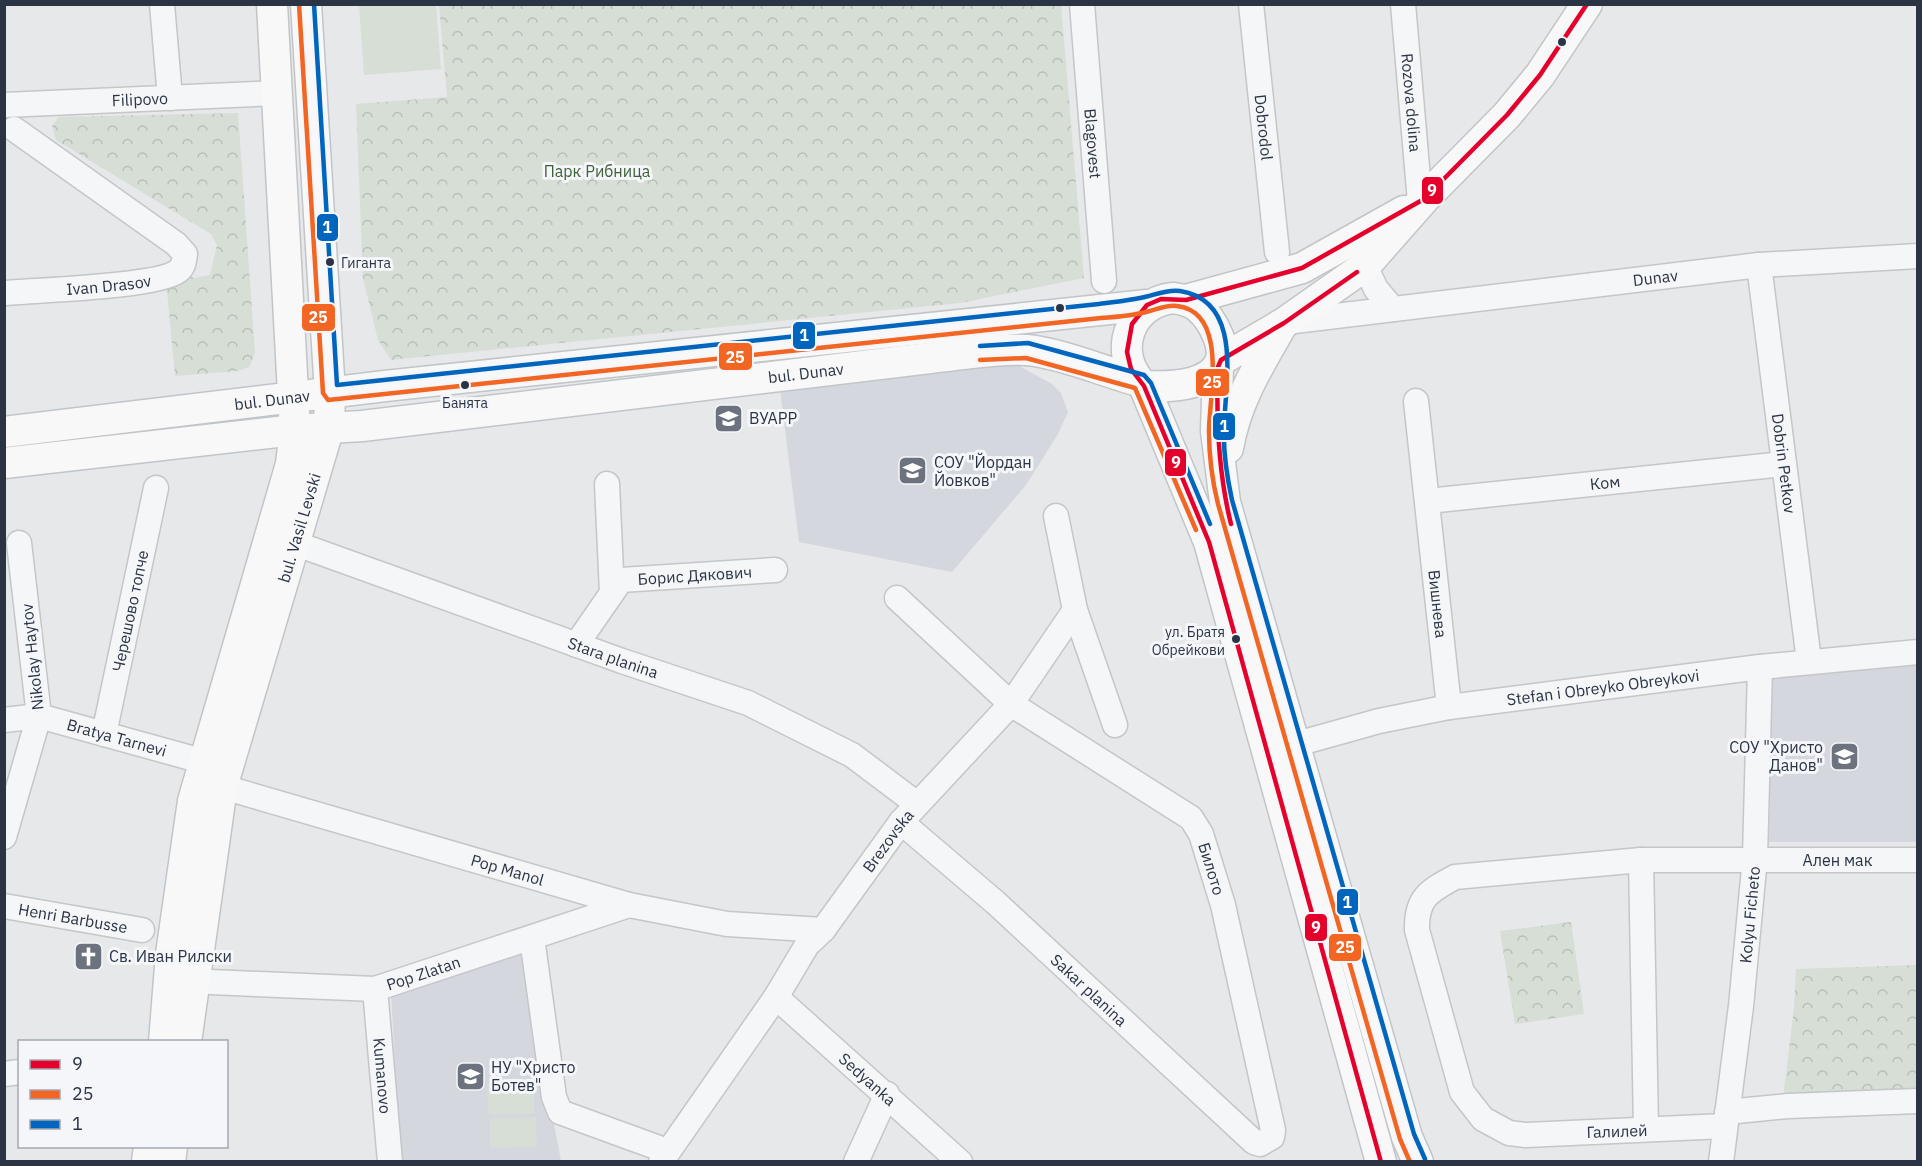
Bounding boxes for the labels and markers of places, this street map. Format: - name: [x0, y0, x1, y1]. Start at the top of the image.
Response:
- unlabelled marker: [1556, 36, 1568, 48]
- place label: Гиганта: [341, 254, 391, 272]
- marker: Гиганта: [324, 256, 336, 268]
- unlabelled marker: [1054, 302, 1066, 314]
- marker: Банята: [459, 379, 471, 391]
- place label: Банята: [442, 394, 489, 412]
- school or university icon: ВУАРР: [712, 402, 744, 434]
- place label: ВУАРР: [749, 408, 798, 428]
- place label: СОУ "Йордан Йовков": [934, 452, 1032, 490]
- school or university icon: СОУ "Йордан Йовков": [897, 455, 929, 487]
- place label: ул. Братя Обрейкови: [1152, 623, 1225, 659]
- marker: ул. Братя Обрейкови: [1230, 633, 1242, 645]
- place label: СОУ "Христо Данов": [1729, 737, 1823, 775]
- school or university icon: СОУ "Христо Данов": [1828, 740, 1860, 772]
- church icon: Св. Иван Рилски: [72, 940, 104, 972]
- place label: Св. Иван Рилски: [109, 946, 232, 966]
- place label: НУ "Христо Ботев": [491, 1057, 575, 1095]
- school or university icon: НУ "Христо Ботев": [454, 1060, 486, 1092]

